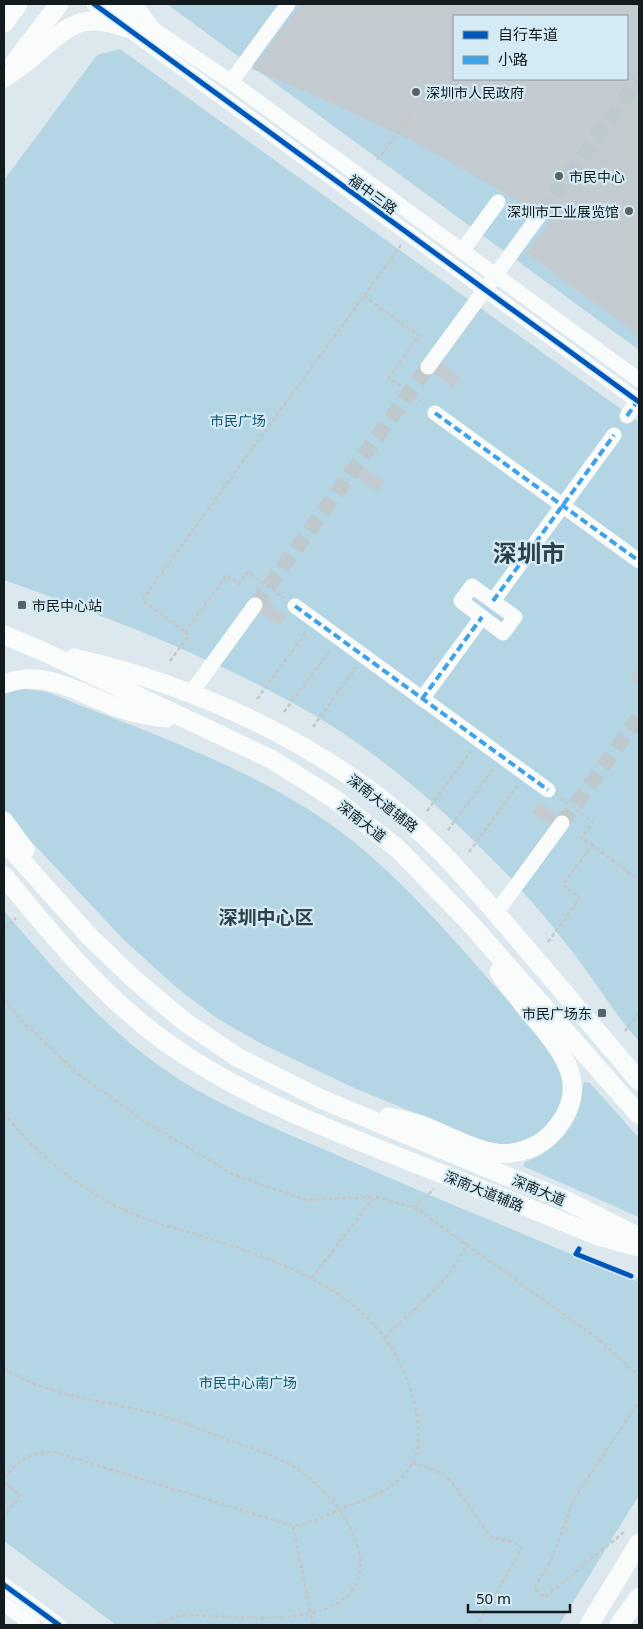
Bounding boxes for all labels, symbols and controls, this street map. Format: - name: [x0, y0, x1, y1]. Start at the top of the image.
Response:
- legend: [453, 15, 628, 80]
- text: 自行车道: [498, 24, 558, 44]
- text: 小路: [498, 49, 528, 69]
- place label: 深圳市人民政府: [426, 83, 524, 102]
- marker: 深圳市人民政府: [410, 86, 422, 98]
- place label: 市民中心: [569, 167, 625, 186]
- street label: 福中三路: [345, 170, 401, 218]
- marker: 市民中心: [553, 170, 565, 182]
- place label: 深圳市工业展览馆: [507, 202, 619, 221]
- marker: 深圳市工业展览馆: [623, 205, 635, 217]
- park label: 市民广场: [210, 411, 266, 430]
- district label: 深圳市: [493, 536, 565, 569]
- place label: 市民中心站: [32, 596, 102, 615]
- marker: 市民中心站: [16, 599, 28, 611]
- street label: 深南大道辅路: [345, 771, 421, 835]
- street label: 深南大道: [335, 797, 389, 845]
- district label: 深圳中心区: [218, 904, 314, 930]
- place label: 市民广场东: [522, 1004, 592, 1023]
- marker: 市民广场东: [596, 1007, 608, 1019]
- street label: 深南大道辅路: [441, 1166, 527, 1216]
- street label: 深南大道: [510, 1170, 568, 1210]
- park label: 市民中心南广场: [199, 1373, 297, 1392]
- scale bar: [468, 1582, 570, 1614]
- text: 50 m: [476, 1588, 511, 1608]

